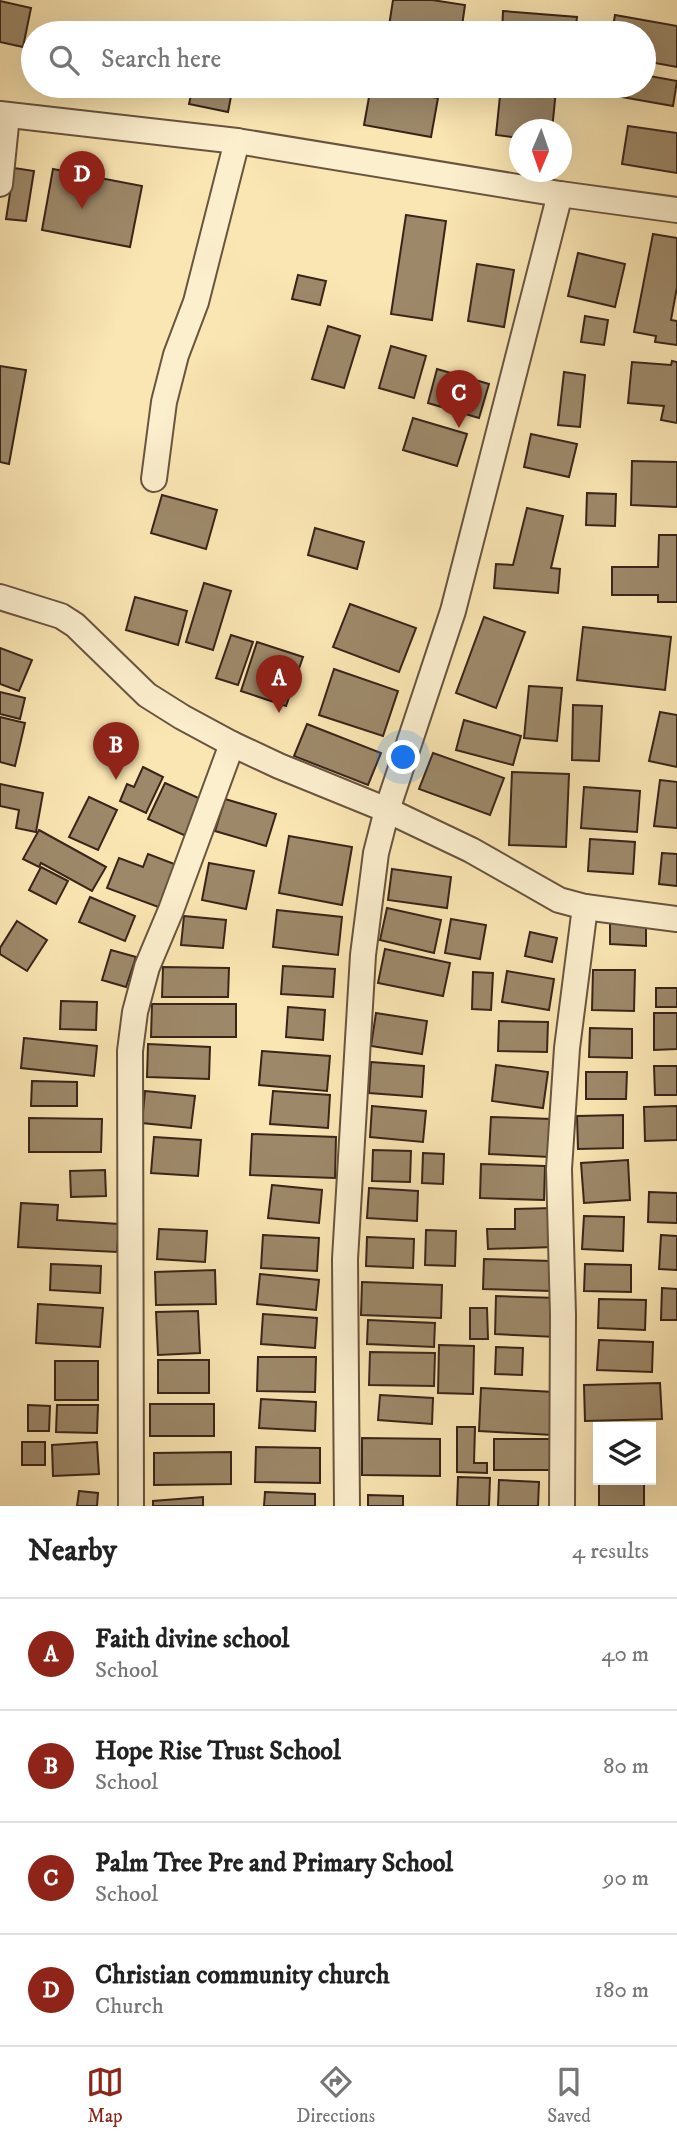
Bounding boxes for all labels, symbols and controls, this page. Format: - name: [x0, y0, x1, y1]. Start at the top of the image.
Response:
- search box: [21, 21, 656, 98]
- icon: search: [45, 41, 83, 79]
- text: Search here: [101, 43, 221, 76]
- north arrow: [509, 119, 572, 182]
- pin: D: [59, 151, 105, 209]
- pin: C: [436, 370, 482, 428]
- pin: A: [256, 655, 302, 713]
- pin: B: [93, 722, 139, 780]
- your location: [386, 740, 420, 774]
- map controls: [593, 1422, 656, 1485]
- button: layers: [593, 1422, 656, 1485]
- text: Nearby: [28, 1533, 117, 1570]
- text: 4 results: [572, 1537, 649, 1566]
- text: Faith divine school: [95, 1623, 289, 1656]
- text: A: [44, 1640, 58, 1669]
- text: 40 m: [601, 1640, 649, 1669]
- text: School: [95, 1656, 158, 1685]
- text: Hope Rise Trust School: [95, 1735, 341, 1768]
- text: B: [44, 1752, 58, 1781]
- text: 80 m: [603, 1752, 649, 1781]
- text: School: [95, 1768, 158, 1797]
- text: Palm Tree Pre and Primary School: [95, 1847, 453, 1880]
- text: C: [43, 1864, 59, 1893]
- text: 90 m: [603, 1864, 649, 1893]
- text: School: [95, 1880, 158, 1909]
- text: Christian community church: [95, 1959, 390, 1992]
- text: D: [42, 1976, 60, 2005]
- text: 180 m: [594, 1976, 649, 2005]
- text: Church: [95, 1992, 164, 2021]
- tab: Map: [86, 2063, 124, 2128]
- tab: Directions: [296, 2063, 375, 2128]
- tab: Saved: [547, 2063, 591, 2128]

